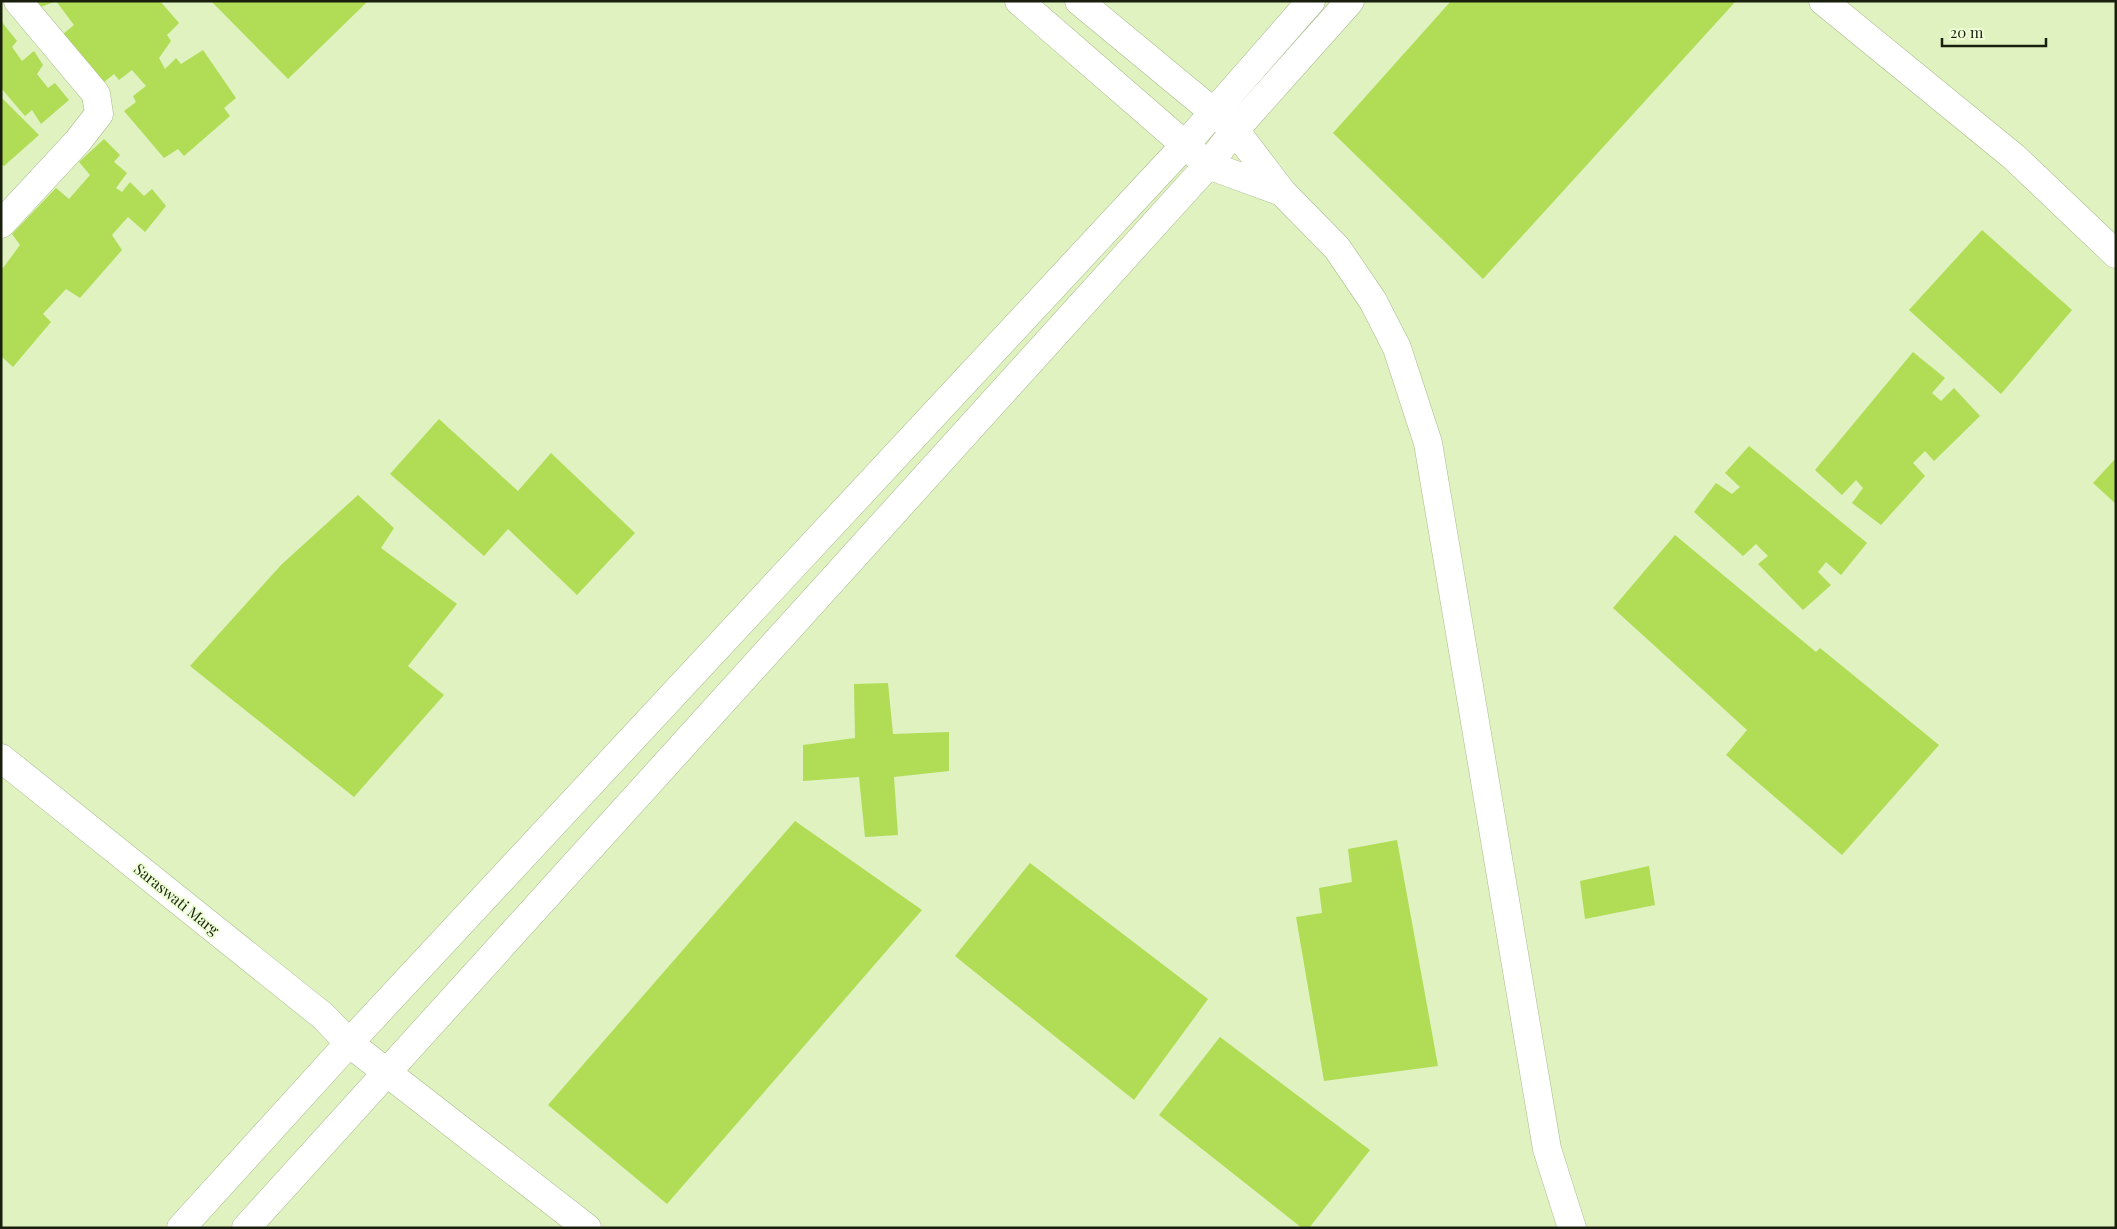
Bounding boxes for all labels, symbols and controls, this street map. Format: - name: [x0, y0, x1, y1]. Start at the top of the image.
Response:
- scale bar: [1942, 15, 2046, 47]
- text: 20 m: [1950, 22, 1984, 42]
- street label: Saraswati Marg: [130, 859, 224, 939]

